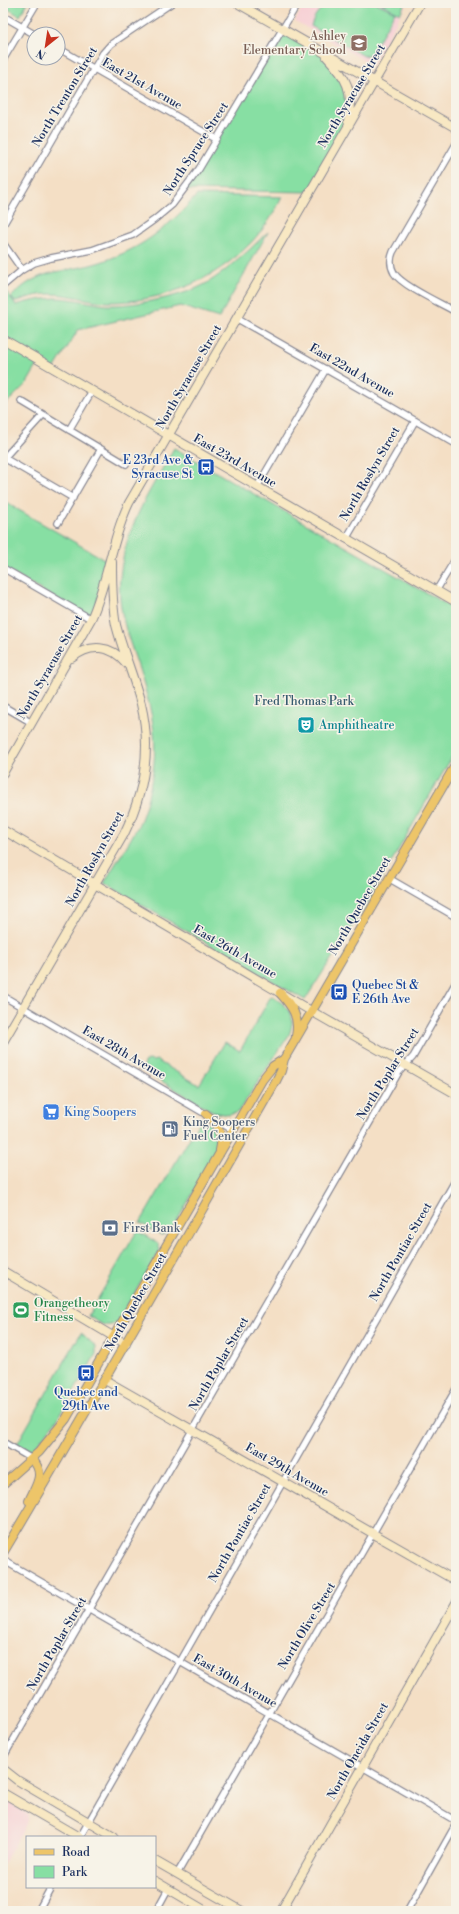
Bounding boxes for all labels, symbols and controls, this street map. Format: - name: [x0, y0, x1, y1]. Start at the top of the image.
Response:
- north arrow: [26, 26, 66, 66]
- place label: Ashley Elementary School: [243, 29, 346, 58]
- school or university icon: Ashley Elementary School: [349, 33, 369, 53]
- street label: North Syracuse Street: [315, 41, 389, 150]
- street label: North Trenton Street: [29, 44, 101, 150]
- street label: East 21st Avenue: [99, 55, 185, 113]
- street label: North Spruce Street: [160, 99, 232, 199]
- street label: North Syracuse Street: [153, 321, 225, 432]
- street label: East 22nd Avenue: [307, 340, 397, 402]
- street label: North Roslyn Street: [337, 423, 404, 524]
- street label: East 23rd Avenue: [191, 431, 279, 491]
- place label: E 23rd Ave & Syracuse St: [123, 453, 194, 482]
- bus stop icon: E 23rd Ave & Syracuse St: [196, 457, 216, 477]
- street label: North Syracuse Street: [14, 611, 86, 722]
- park label: Fred Thomas Park: [254, 694, 355, 709]
- theatre icon: Amphitheatre: [296, 715, 316, 735]
- place label: Amphitheatre: [318, 718, 395, 733]
- street label: North Roslyn Street: [63, 808, 128, 909]
- street label: North Quebec Street: [326, 853, 395, 958]
- street label: East 26th Avenue: [190, 922, 280, 982]
- place label: Quebec St & E 26th Ave: [352, 978, 419, 1007]
- bus stop icon: Quebec St & E 26th Ave: [329, 982, 349, 1002]
- street label: East 28th Avenue: [79, 1023, 169, 1083]
- street label: North Poplar Street: [354, 1024, 423, 1123]
- supermarket icon: King Soopers: [41, 1102, 61, 1122]
- place label: King Soopers: [64, 1105, 136, 1120]
- place label: King Soopers Fuel Center: [183, 1115, 255, 1144]
- fuel station icon: King Soopers Fuel Center: [160, 1119, 180, 1139]
- street label: North Pontiac Street: [367, 1199, 436, 1304]
- bank icon: First Bank: [100, 1218, 120, 1238]
- place label: First Bank: [123, 1221, 181, 1236]
- street label: North Quebec Street: [102, 1249, 171, 1354]
- place label: Orangetheory Fitness: [34, 1296, 110, 1325]
- sports icon: Orangetheory Fitness: [11, 1300, 31, 1320]
- street label: North Poplar Street: [186, 1314, 252, 1414]
- bus stop icon: Quebec and 29th Ave: [76, 1363, 96, 1383]
- place label: Quebec and 29th Ave: [54, 1385, 118, 1414]
- street label: East 29th Avenue: [242, 1440, 332, 1500]
- street label: North Pontiac Street: [206, 1480, 275, 1585]
- street label: North Olive Street: [275, 1579, 339, 1672]
- street label: North Poplar Street: [24, 1594, 90, 1694]
- street label: East 30th Avenue: [190, 1651, 280, 1711]
- street label: North Oneida Street: [324, 1699, 392, 1802]
- legend: [26, 1836, 156, 1888]
- text: Road: [62, 1845, 90, 1860]
- text: Park: [62, 1865, 88, 1880]

